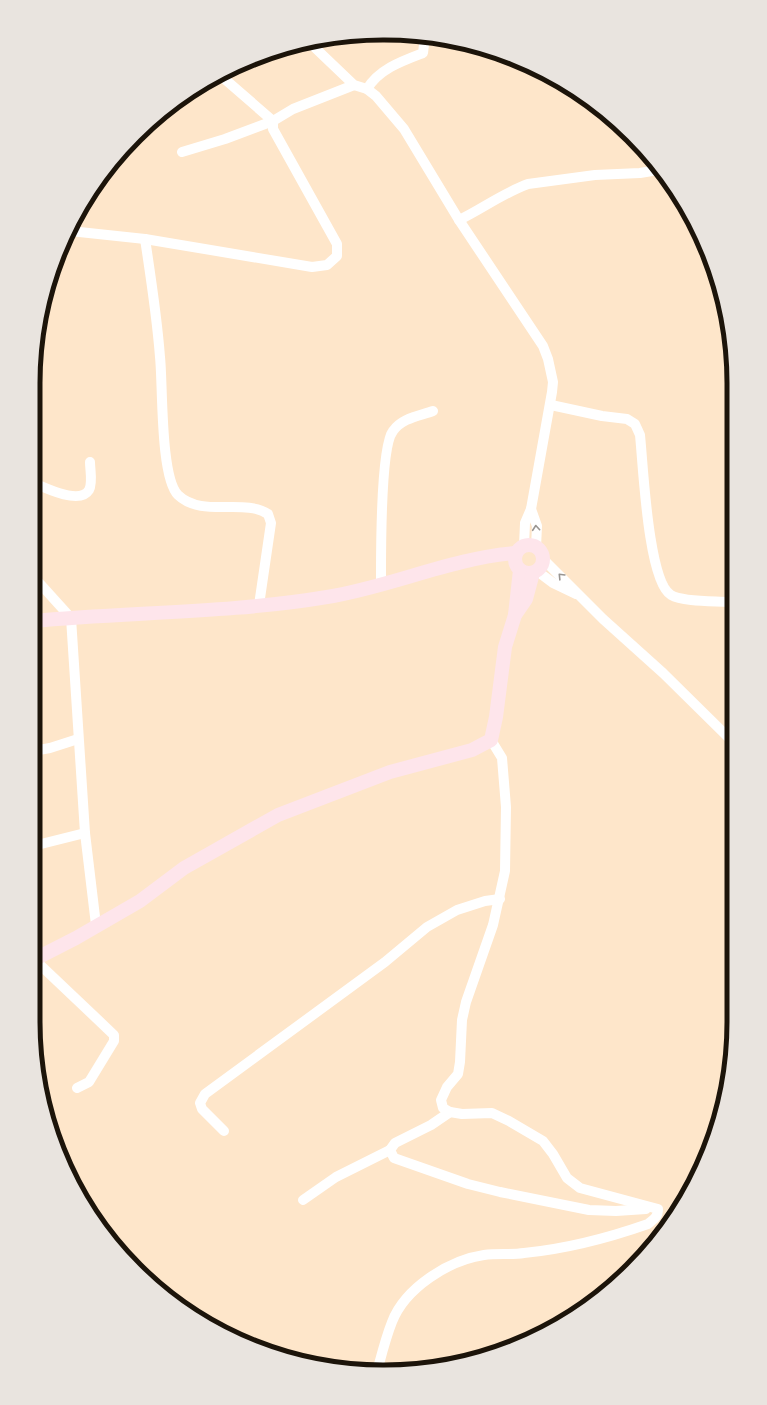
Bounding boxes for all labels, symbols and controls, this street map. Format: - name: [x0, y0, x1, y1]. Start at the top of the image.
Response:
- one-way arrow: [531, 525, 540, 531]
- one-way arrow: [558, 573, 566, 581]

